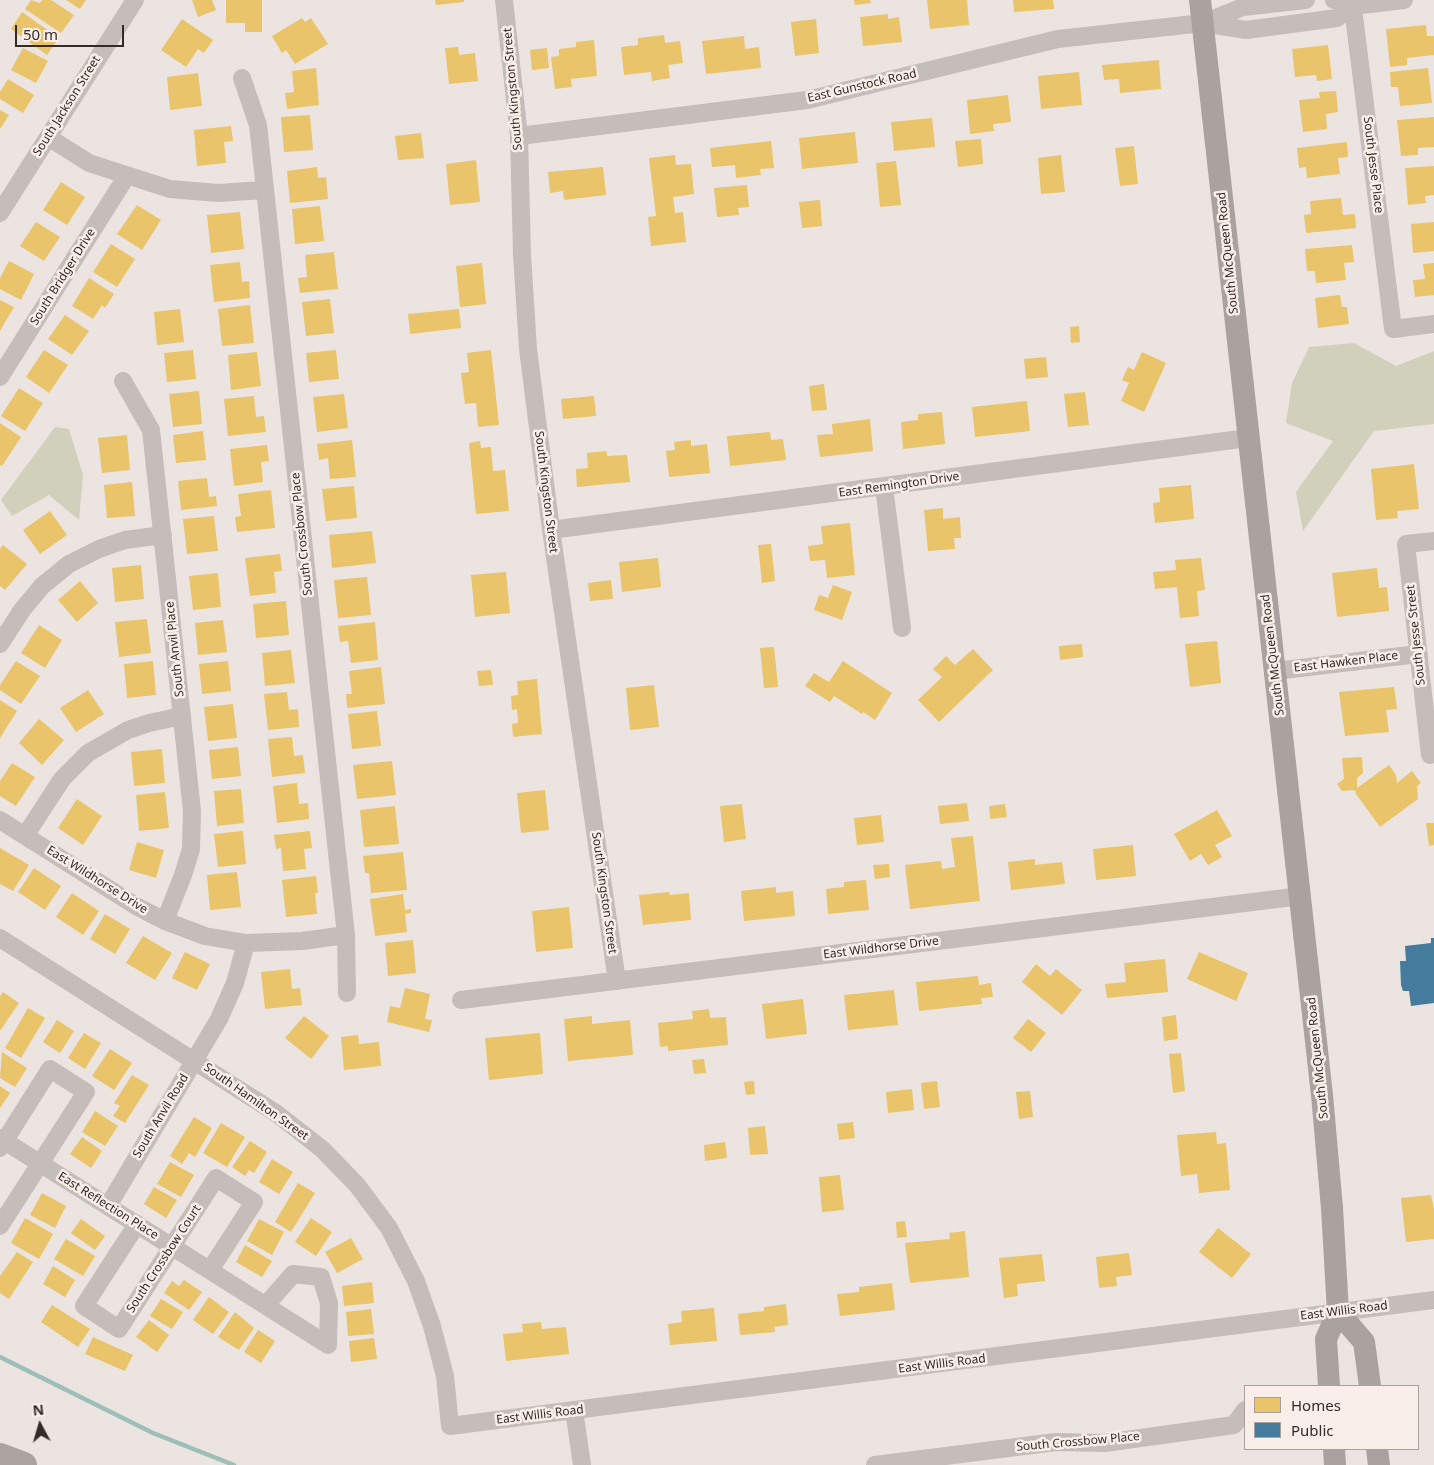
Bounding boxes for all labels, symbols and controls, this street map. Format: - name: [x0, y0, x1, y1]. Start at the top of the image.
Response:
- scale bar: [18, 15, 126, 47]
- text: 50 m: [23, 24, 58, 44]
- street label: South Kingston Street: [500, 27, 526, 151]
- street label: South Jackson Street: [30, 53, 104, 159]
- street label: East Gunstock Road: [806, 66, 918, 106]
- street label: South Jesse Place: [1360, 116, 1386, 214]
- street label: South McQueen Road: [1214, 191, 1242, 315]
- street label: South Bridger Drive: [27, 226, 99, 328]
- street label: South Kingston Street: [531, 430, 561, 554]
- street label: East Remington Drive: [838, 469, 960, 501]
- street label: South Crossbow Place: [288, 472, 316, 596]
- street label: South Jesse Street: [1404, 584, 1428, 686]
- street label: South McQueen Road: [1258, 593, 1288, 717]
- street label: South Anvil Place: [163, 600, 187, 698]
- street label: East Hawken Place: [1293, 648, 1399, 676]
- street label: South Kingston Street: [588, 831, 620, 955]
- street label: East Wildhorse Drive: [44, 843, 150, 917]
- street label: East Wildhorse Drive: [822, 934, 940, 962]
- street label: South McQueen Road: [1304, 996, 1332, 1120]
- street label: South Hamilton Street: [201, 1060, 311, 1144]
- street label: South Anvil Road: [130, 1071, 192, 1161]
- street label: East Reflection Place: [55, 1169, 161, 1243]
- street label: South Crossbow Court: [124, 1202, 204, 1316]
- street label: East Willis Road: [1300, 1299, 1388, 1323]
- street label: East Willis Road: [898, 1352, 986, 1376]
- legend: [1244, 1385, 1419, 1450]
- text: Homes: [1291, 1395, 1341, 1415]
- north arrow: [15, 1400, 65, 1450]
- text: N: [32, 1400, 45, 1420]
- street label: East Willis Road: [496, 1403, 584, 1427]
- text: Public: [1291, 1420, 1334, 1440]
- street label: South Crossbow Place: [1016, 1429, 1140, 1455]

